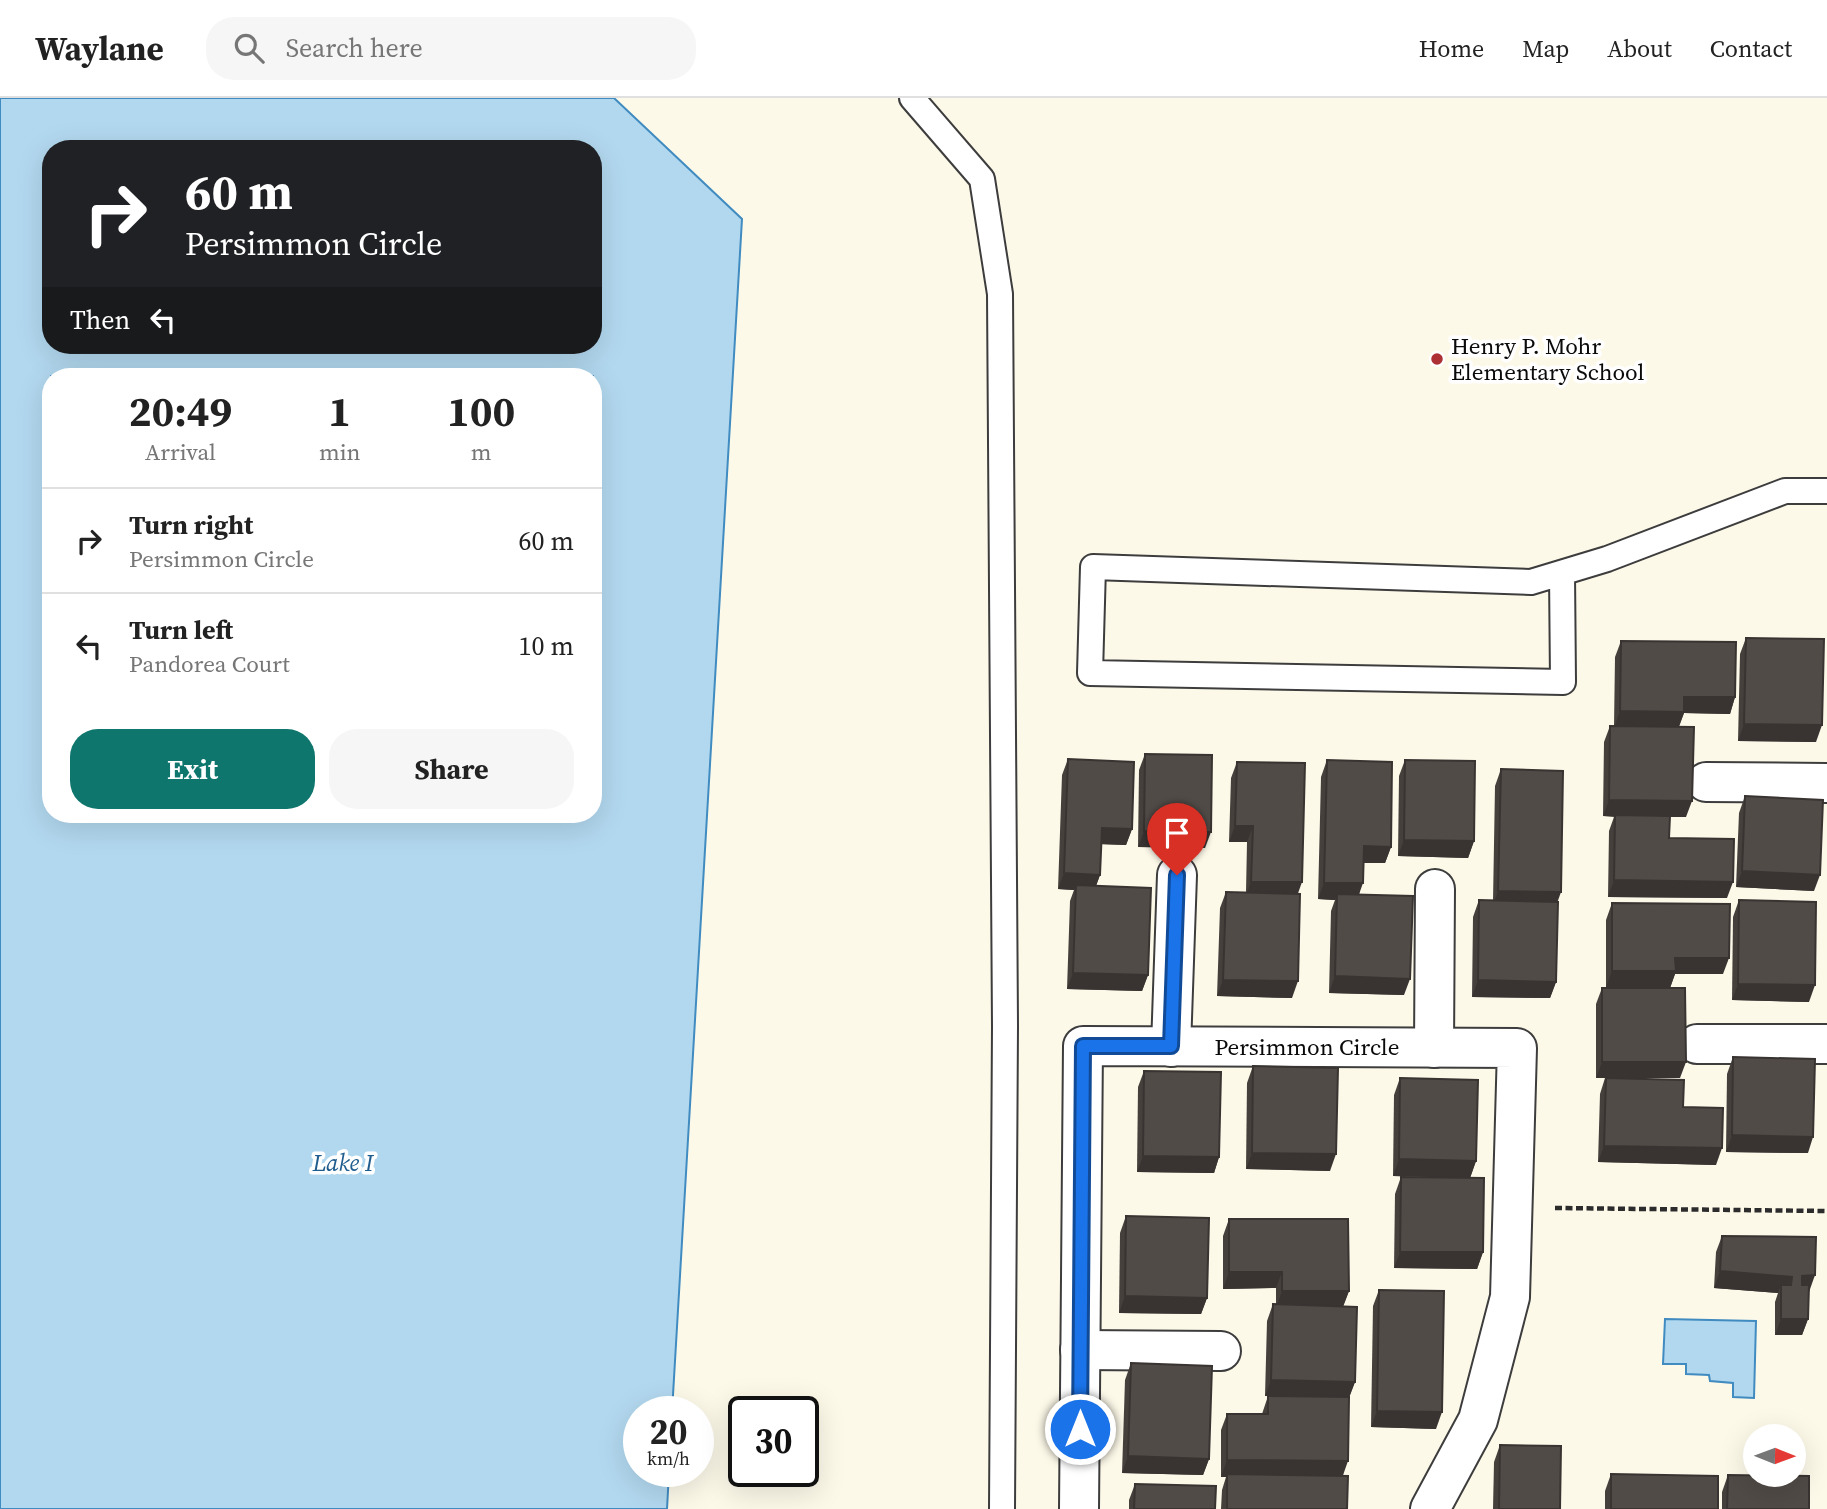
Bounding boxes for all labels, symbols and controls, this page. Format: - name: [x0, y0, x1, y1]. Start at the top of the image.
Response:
- search box: [206, 17, 696, 80]
- text: Waylane: [35, 26, 164, 71]
- icon: search: [230, 29, 268, 67]
- text: Search here: [286, 30, 423, 66]
- text: Home: [1419, 32, 1484, 65]
- text: Map: [1522, 32, 1569, 65]
- text: About: [1607, 32, 1672, 65]
- text: Contact: [1710, 32, 1792, 65]
- text: 60 m: [185, 158, 293, 225]
- icon: right: [70, 168, 161, 259]
- text: Persimmon Circle: [185, 222, 442, 266]
- icon: left: [144, 301, 182, 339]
- text: Then: [70, 302, 130, 338]
- place label: Henry P. Mohr Elementary School: [1451, 330, 1644, 388]
- marker: Henry P. Mohr Elementary School: [1429, 351, 1445, 367]
- text: 20:49: [129, 382, 232, 440]
- text: 1: [328, 382, 351, 440]
- text: 100: [447, 382, 515, 440]
- text: Arrival: [145, 436, 216, 468]
- text: min: [319, 436, 360, 468]
- text: m: [471, 436, 492, 468]
- text: Turn right: [129, 507, 253, 543]
- icon: right: [70, 522, 108, 560]
- text: 60 m: [519, 523, 574, 559]
- text: Persimmon Circle: [129, 543, 314, 575]
- text: Turn left: [129, 612, 233, 648]
- icon: left: [70, 627, 108, 665]
- text: 10 m: [519, 628, 574, 664]
- text: Pandorea Court: [129, 648, 290, 680]
- button: Exit: [70, 729, 315, 809]
- button: Share: [329, 729, 574, 809]
- pin: [1147, 803, 1207, 875]
- icon: arrive: [1158, 814, 1196, 852]
- street label: Persimmon Circle: [1215, 1031, 1399, 1063]
- water label: Lake I: [311, 1146, 375, 1179]
- position arrow: [1043, 1392, 1117, 1466]
- speed limit sign: 30: [728, 1396, 819, 1487]
- text: 20: [650, 1408, 687, 1456]
- north arrow: [1743, 1424, 1806, 1488]
- map controls: [1743, 1424, 1806, 1487]
- text: km/h: [647, 1446, 690, 1471]

